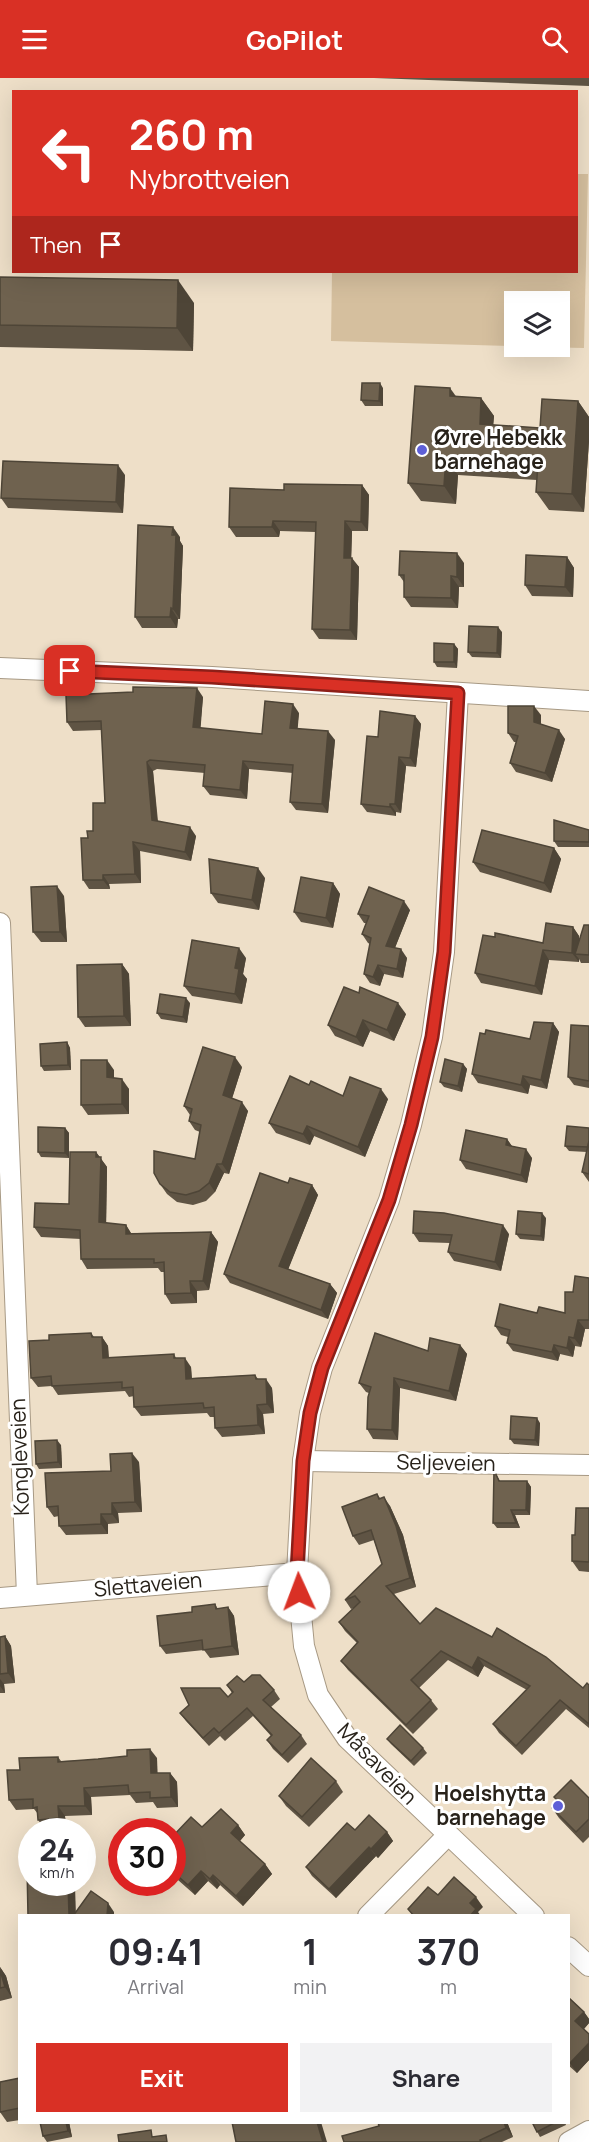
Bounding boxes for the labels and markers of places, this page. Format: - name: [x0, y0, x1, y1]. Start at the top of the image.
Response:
- place label: Øvre Hebekk barnehage: [434, 423, 563, 475]
- marker: Øvre Hebekk barnehage: [415, 443, 429, 457]
- pin: [44, 645, 95, 696]
- place label: Hoelshytta barnehage: [434, 1779, 546, 1831]
- marker: Hoelshytta barnehage: [551, 1799, 565, 1813]

